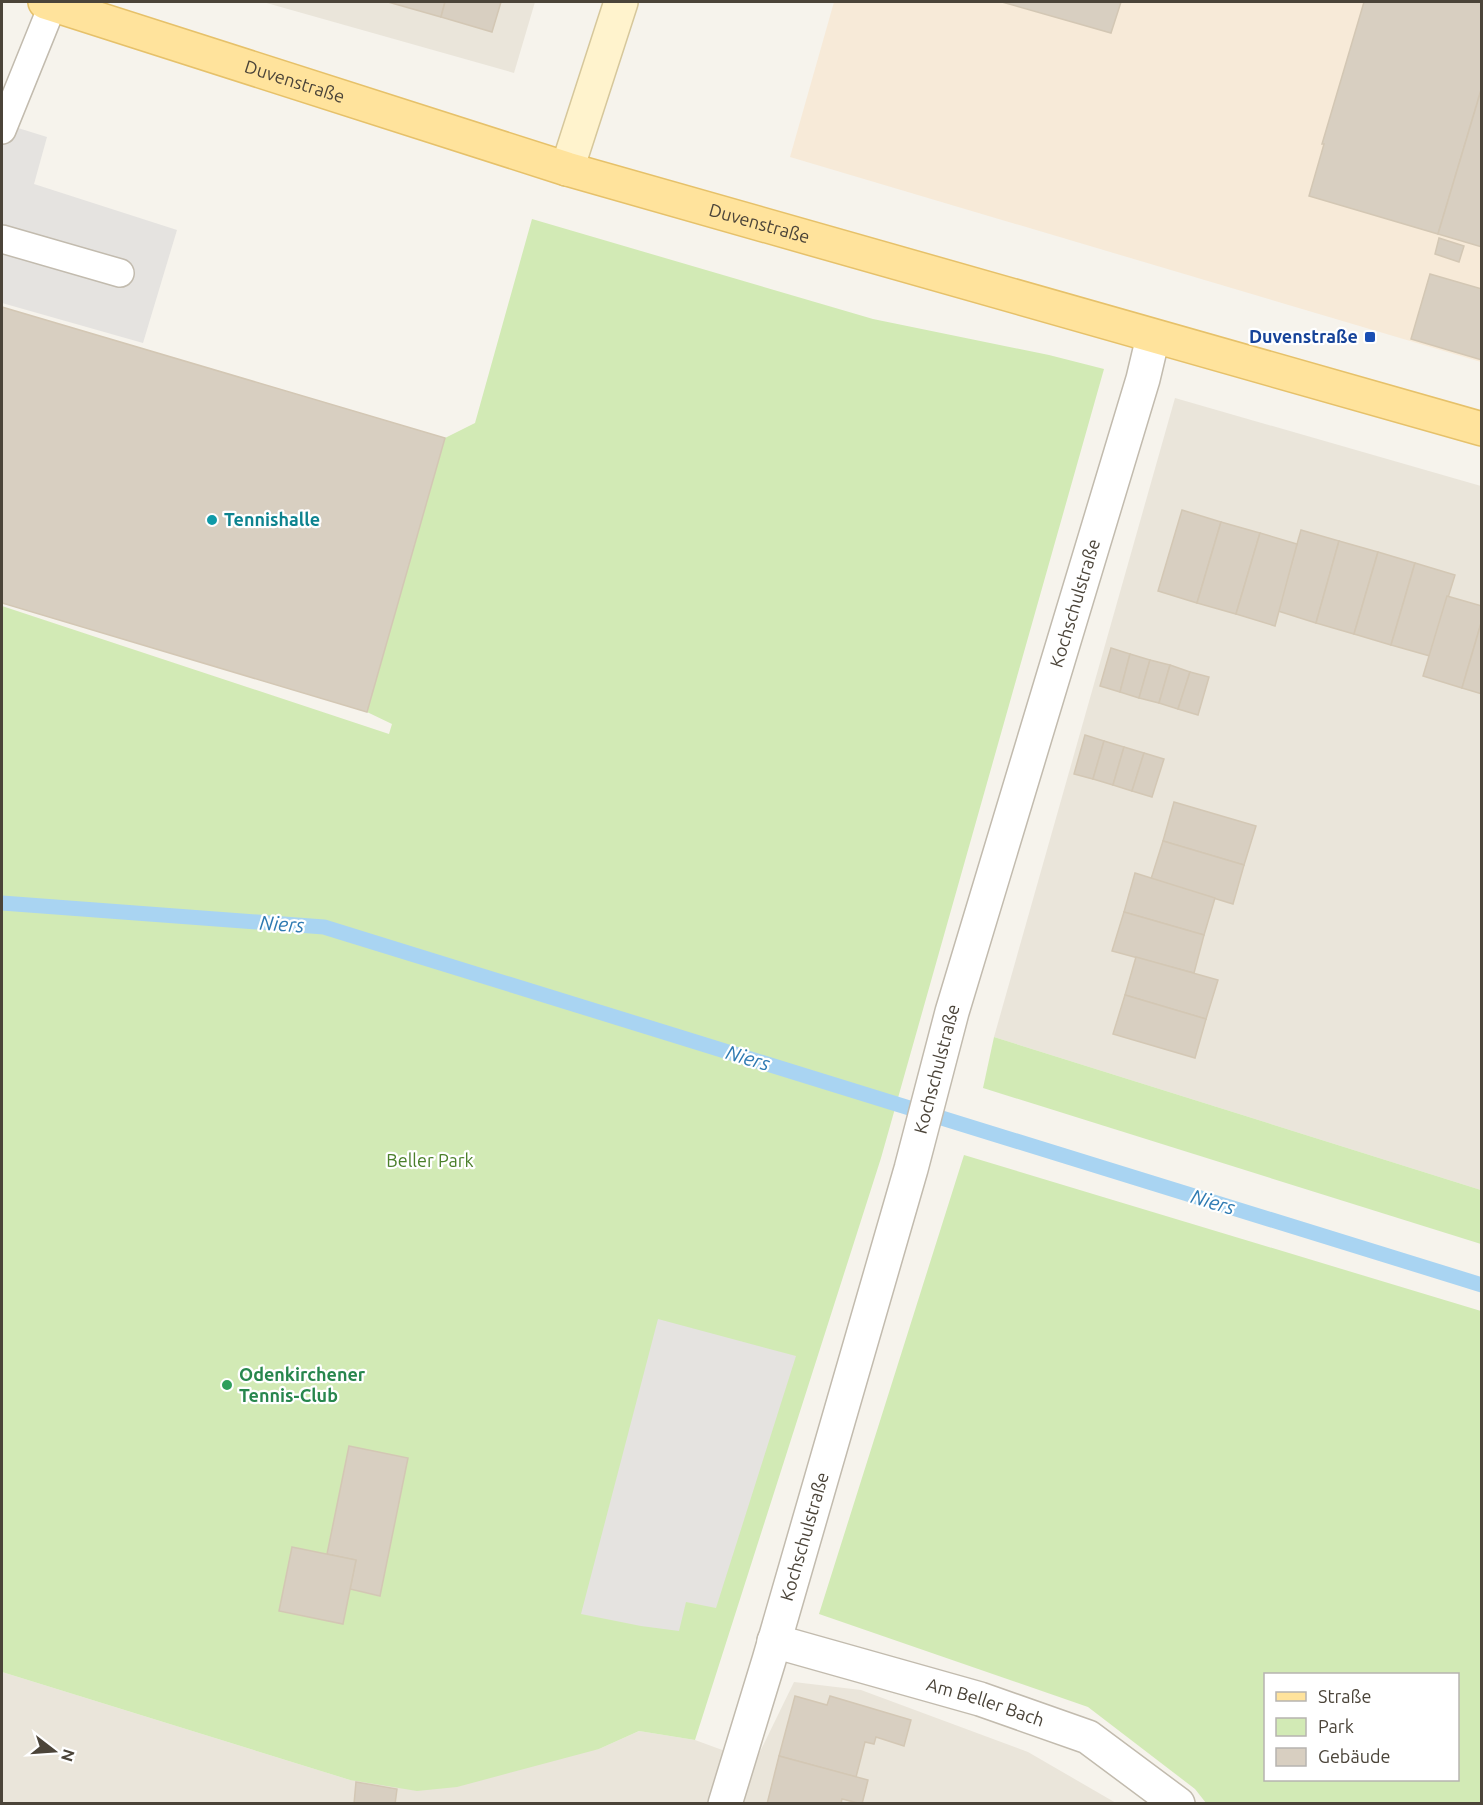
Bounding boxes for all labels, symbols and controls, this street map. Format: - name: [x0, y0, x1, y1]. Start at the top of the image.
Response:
- street label: Duvenstraße: [242, 56, 347, 106]
- street label: Duvenstraße: [707, 199, 812, 246]
- place label: Duvenstraße: [1249, 326, 1358, 346]
- marker: Duvenstraße: [1363, 330, 1377, 344]
- place label: Tennishalle: [224, 509, 320, 529]
- marker: Tennishalle: [205, 513, 219, 527]
- street label: Kochschulstraße: [1046, 536, 1103, 670]
- water label: Niers: [259, 910, 306, 937]
- street label: Kochschulstraße: [910, 1002, 963, 1136]
- water label: Niers: [723, 1040, 774, 1075]
- park label: Beller Park: [386, 1150, 474, 1170]
- water label: Niers: [1188, 1184, 1239, 1219]
- place label: Odenkirchener Tennis-Club: [239, 1364, 366, 1405]
- marker: Odenkirchener Tennis-Club: [220, 1378, 234, 1392]
- street label: Kochschulstraße: [776, 1470, 832, 1603]
- street label: Am Beller Bach: [924, 1673, 1047, 1730]
- legend: [1264, 1673, 1459, 1781]
- text: Straße: [1318, 1686, 1371, 1706]
- text: Park: [1318, 1716, 1354, 1736]
- north arrow: [24, 1721, 84, 1781]
- text: Gebäude: [1318, 1746, 1390, 1766]
- text: N: [58, 1747, 79, 1764]

